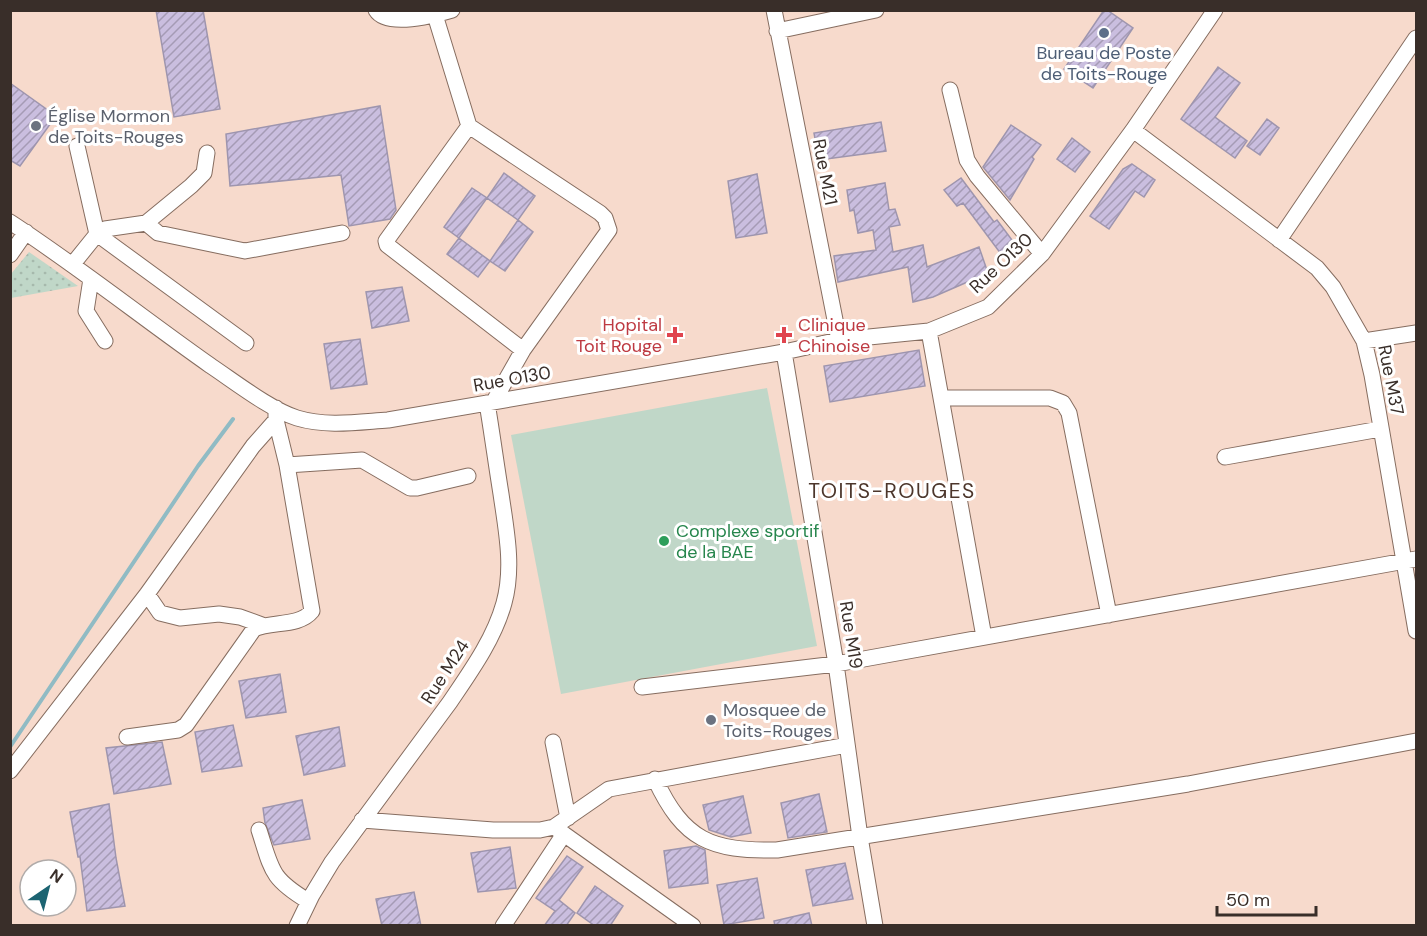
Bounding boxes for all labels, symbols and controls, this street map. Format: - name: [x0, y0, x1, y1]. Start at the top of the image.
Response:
- marker: Bureau de Poste de Toits-Rouge: [1097, 26, 1111, 40]
- place label: Bureau de Poste de Toits-Rouge: [1036, 41, 1172, 86]
- place label: Église Mormon de Toits-Rouges: [48, 104, 184, 149]
- marker: Église Mormon de Toits-Rouges: [29, 119, 43, 133]
- street label: Rue M21: [807, 137, 843, 207]
- street label: Rue O130: [964, 227, 1038, 299]
- place label: Hopital Toit Rouge: [576, 313, 662, 358]
- place label: Clinique Chinoise: [798, 313, 870, 358]
- marker: Hopital Toit Rouge: [666, 326, 684, 344]
- marker: Clinique Chinoise: [775, 326, 793, 344]
- street label: Rue M37: [1372, 343, 1410, 417]
- street label: Rue O130: [471, 360, 553, 398]
- district label: TOITS-ROUGES: [808, 477, 976, 505]
- place label: Complexe sportif de la BAE: [676, 519, 819, 564]
- marker: Complexe sportif de la BAE: [657, 534, 671, 548]
- street label: Rue M19: [834, 600, 868, 670]
- street label: Rue M24: [415, 635, 475, 709]
- place label: Mosquee de Toits-Rouges: [723, 698, 832, 743]
- marker: Mosquee de Toits-Rouges: [704, 713, 718, 727]
- north arrow: [18, 858, 78, 918]
- text: N: [46, 864, 67, 888]
- scale bar: [1217, 879, 1316, 917]
- text: 50 m: [1226, 888, 1270, 912]

